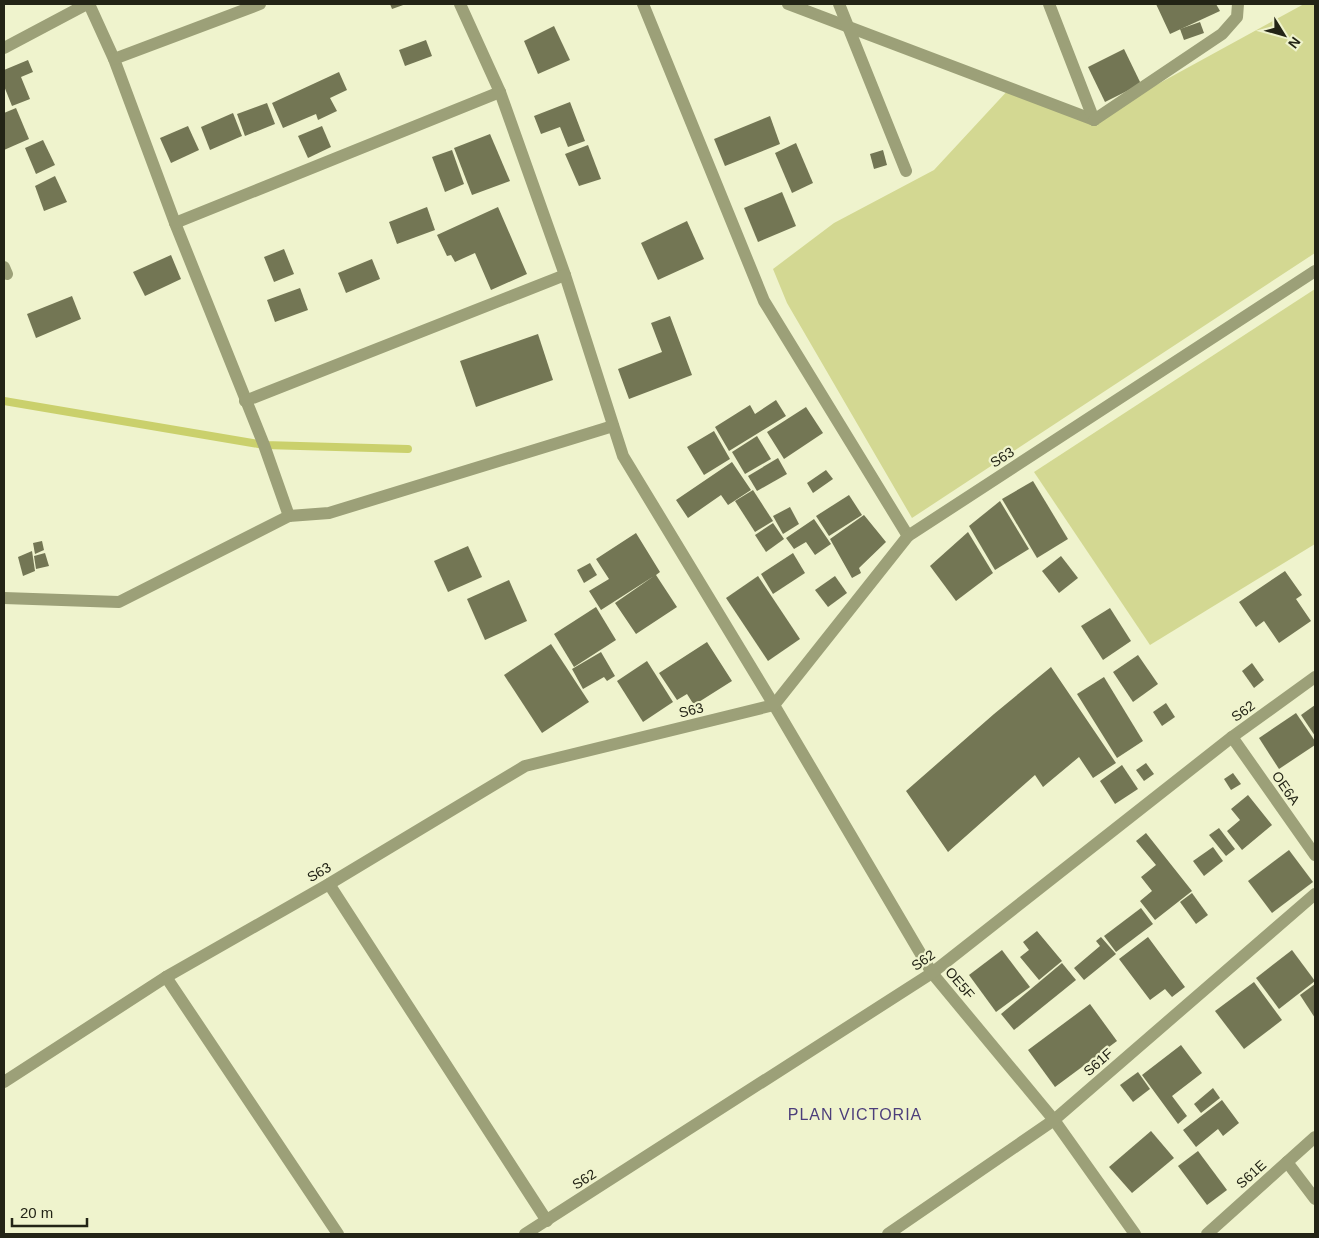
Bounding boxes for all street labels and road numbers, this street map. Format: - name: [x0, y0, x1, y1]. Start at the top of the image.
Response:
- street label: S63: [987, 443, 1017, 470]
- street label: S62: [1228, 697, 1258, 725]
- street label: S63: [677, 699, 705, 721]
- street label: OE6A: [1269, 768, 1304, 808]
- street label: S63: [304, 859, 334, 885]
- street label: S62: [908, 946, 938, 974]
- street label: OE5F: [942, 964, 978, 1002]
- street label: S61F: [1080, 1045, 1116, 1079]
- street label: S61E: [1233, 1157, 1269, 1191]
- street label: S62: [569, 1165, 599, 1192]

